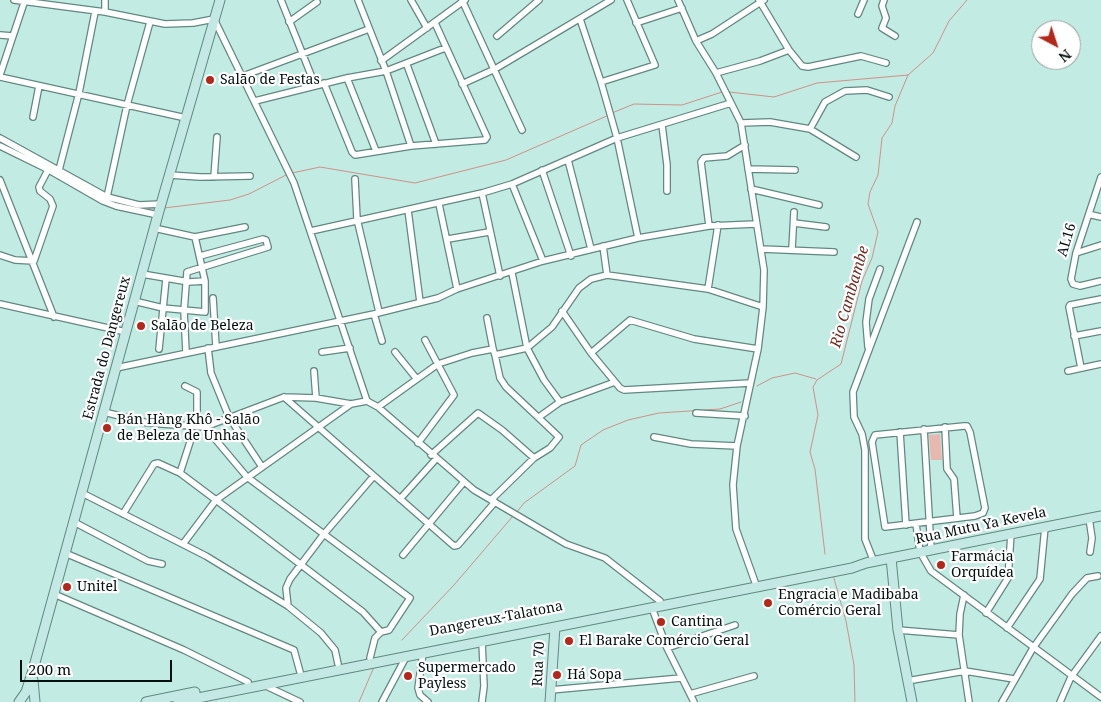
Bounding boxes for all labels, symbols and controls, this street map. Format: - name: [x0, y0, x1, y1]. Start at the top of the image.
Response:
- north arrow: [1031, 20, 1081, 70]
- text: N: [1055, 45, 1076, 67]
- place label: Salão de Festas: [220, 72, 320, 88]
- marker: Salão de Festas: [204, 74, 216, 86]
- street label: AL16: [1054, 221, 1080, 259]
- water label: Rio Cambambe: [827, 244, 873, 350]
- street label: Estrada do Dangereux: [80, 274, 134, 422]
- place label: Salão de Beleza: [151, 318, 254, 334]
- marker: Salão de Beleza: [135, 320, 147, 332]
- place label: Bán Hàng Khô - Salão de Beleza de Unhas: [117, 412, 260, 444]
- marker: Bán Hàng Khô - Salão de Beleza de Unhas: [101, 422, 113, 434]
- street label: Rua Mutu Ya Kevela: [914, 504, 1048, 548]
- place label: Farmácia Orquídea: [951, 549, 1014, 582]
- marker: Farmácia Orquídea: [935, 559, 947, 571]
- place label: Unitel: [77, 579, 117, 595]
- marker: Unitel: [61, 581, 73, 593]
- place label: Engracia e Madibaba Comércio Geral: [778, 587, 919, 620]
- marker: Engracia e Madibaba Comércio Geral: [762, 597, 774, 609]
- street label: Dangereux-Talatona: [428, 598, 564, 640]
- place label: Cantina: [671, 614, 723, 630]
- marker: Cantina: [655, 616, 667, 628]
- place label: El Barake Comércio Geral: [579, 633, 749, 649]
- marker: El Barake Comércio Geral: [563, 635, 575, 647]
- street label: Rua 70: [529, 641, 549, 687]
- scale bar: [22, 650, 175, 682]
- text: 200 m: [28, 659, 71, 679]
- place label: Supermercado Payless: [418, 660, 516, 692]
- place label: Há Sopa: [567, 667, 622, 683]
- marker: Há Sopa: [551, 669, 563, 681]
- marker: Supermercado Payless: [402, 670, 414, 682]

